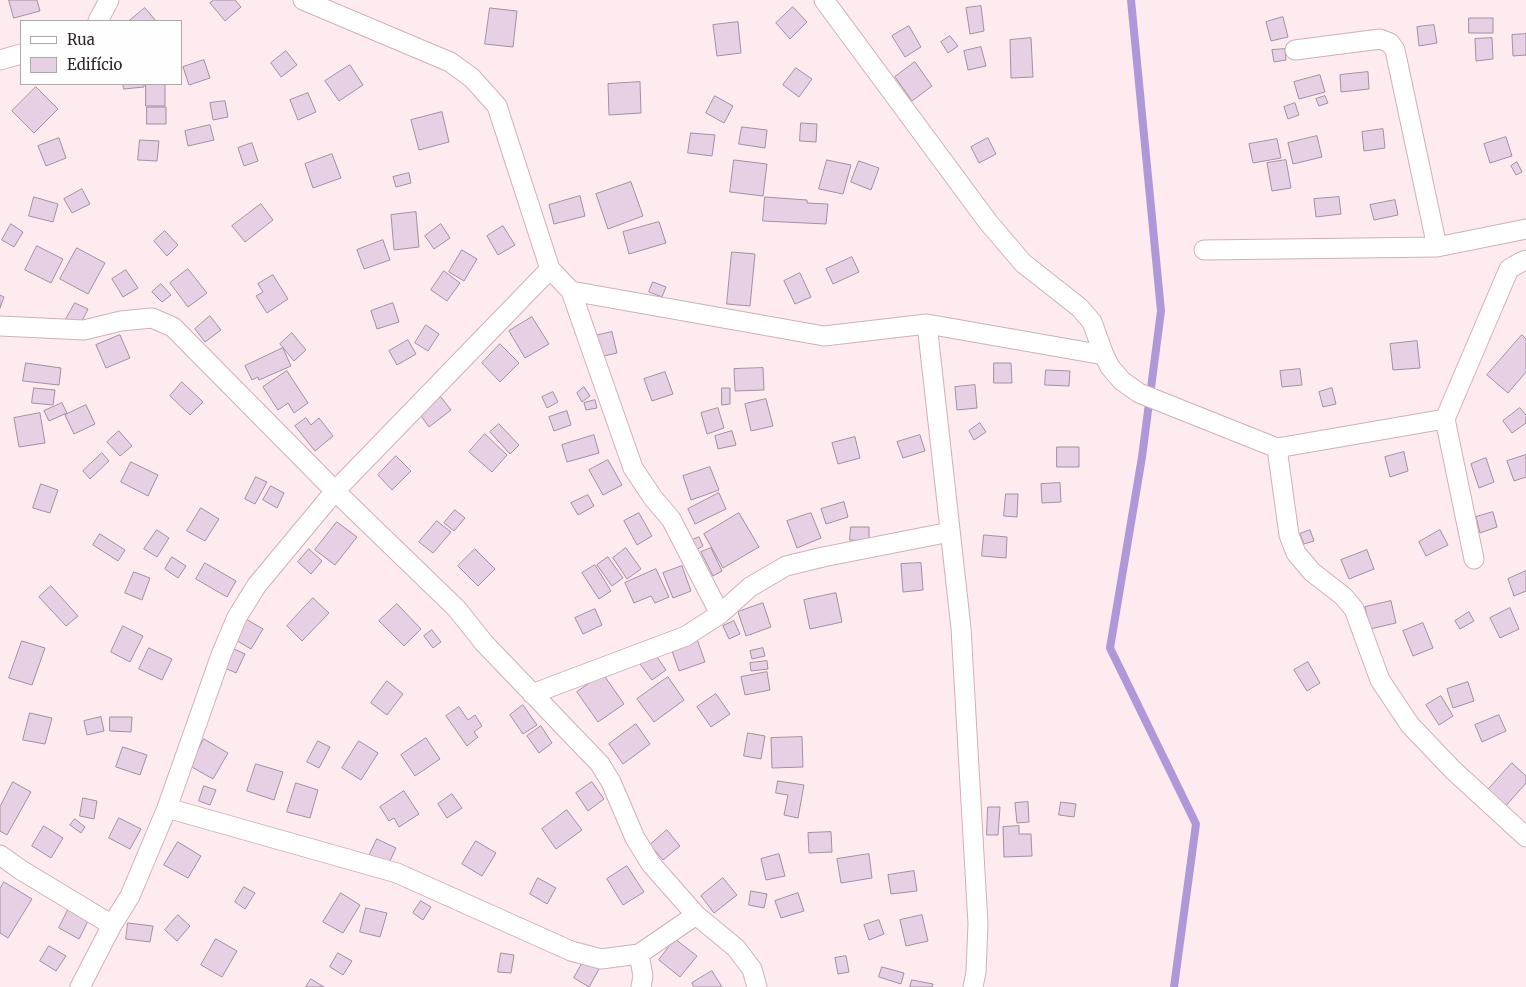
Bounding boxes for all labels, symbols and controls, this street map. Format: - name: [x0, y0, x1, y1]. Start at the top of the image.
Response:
- legend: [20, 20, 182, 85]
- text: Rua: [67, 30, 95, 49]
- text: Edifício: [67, 55, 122, 74]

